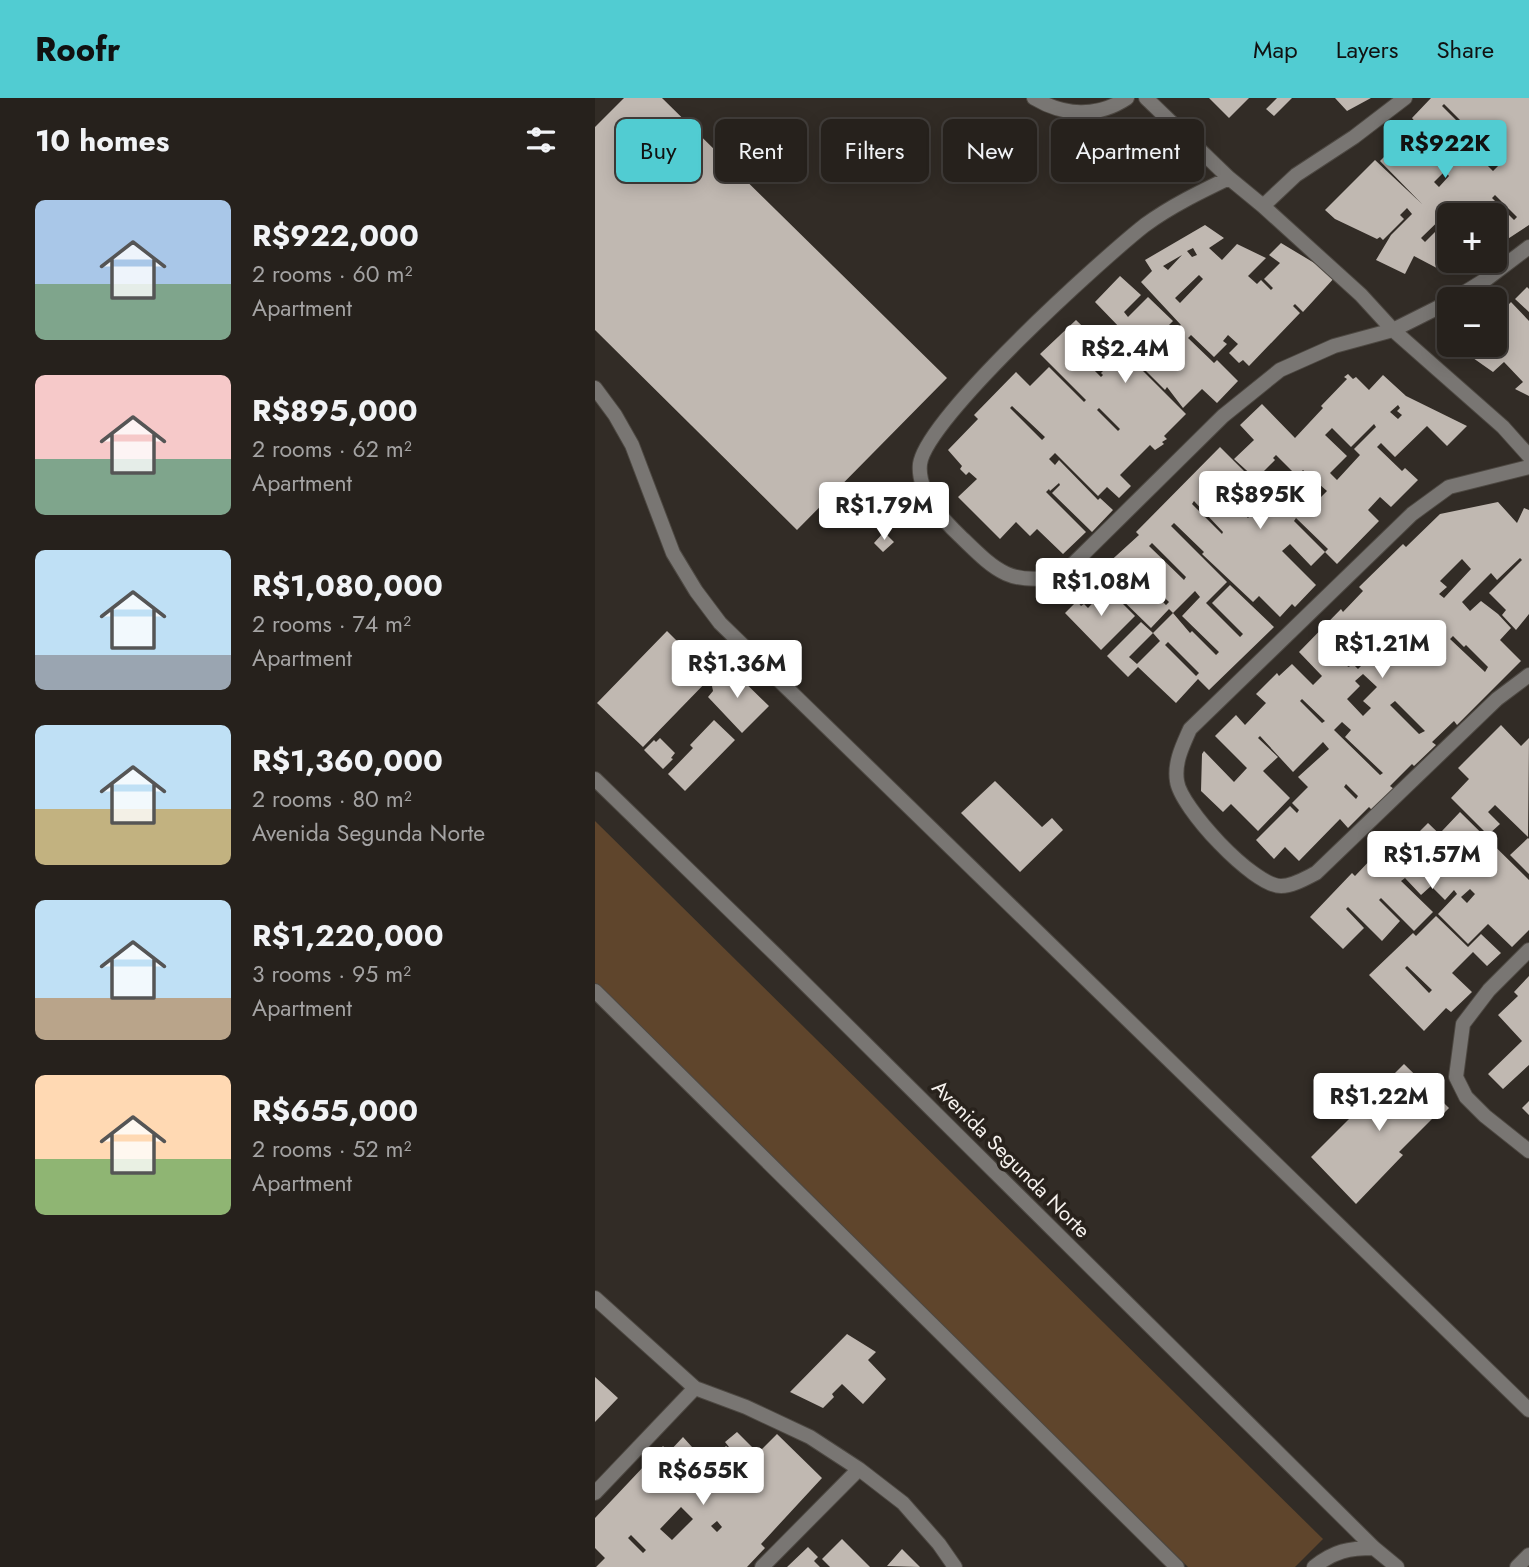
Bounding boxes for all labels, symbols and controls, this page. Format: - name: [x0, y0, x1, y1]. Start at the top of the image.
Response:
- text: Roofr: [35, 26, 120, 73]
- text: Map: [1253, 32, 1298, 67]
- text: Layers: [1336, 32, 1398, 67]
- text: Share: [1436, 32, 1494, 67]
- text: 10 homes: [35, 119, 169, 162]
- chip: Buy: [616, 119, 701, 182]
- chip: Rent: [715, 119, 807, 182]
- chip: Filters: [821, 119, 929, 182]
- chip: New: [943, 119, 1037, 182]
- chip: Apartment: [1051, 119, 1204, 182]
- pin: R$922K: [1388, 120, 1502, 180]
- icon: filters: [522, 121, 560, 159]
- text: R$922K: [1400, 126, 1490, 160]
- map controls: [1437, 203, 1507, 357]
- button: +: [1437, 203, 1507, 273]
- text: R$922,000: [252, 214, 419, 257]
- icon: home: [91, 228, 175, 312]
- text: 2 rooms · 60 m²: [252, 257, 412, 291]
- button: −: [1437, 287, 1507, 357]
- text: Apartment: [252, 291, 352, 325]
- pin: R$2.4M: [1068, 326, 1182, 385]
- text: R$2.4M: [1081, 331, 1169, 365]
- text: R$895,000: [252, 389, 418, 432]
- icon: home: [91, 403, 175, 487]
- text: 2 rooms · 62 m²: [252, 432, 412, 466]
- text: Apartment: [252, 466, 352, 500]
- pin: R$895K: [1203, 472, 1317, 531]
- text: R$895K: [1215, 477, 1305, 511]
- pin: R$1.79M: [819, 482, 949, 542]
- text: R$1.79M: [835, 488, 933, 522]
- pin: R$1.08M: [1036, 559, 1166, 618]
- text: R$1,080,000: [252, 564, 443, 607]
- text: R$1.08M: [1052, 564, 1150, 598]
- icon: home: [91, 578, 175, 662]
- text: 2 rooms · 74 m²: [252, 607, 411, 641]
- pin: R$1.21M: [1317, 620, 1447, 680]
- text: R$1.21M: [1334, 626, 1430, 660]
- pin: R$1.36M: [672, 640, 802, 700]
- text: Apartment: [252, 641, 352, 675]
- text: R$1.36M: [688, 646, 786, 680]
- text: R$1,360,000: [252, 739, 443, 782]
- icon: home: [91, 753, 175, 837]
- text: 2 rooms · 80 m²: [252, 782, 412, 816]
- text: Avenida Segunda Norte: [252, 816, 485, 850]
- pin: R$1.57M: [1367, 832, 1497, 891]
- text: R$1.57M: [1383, 837, 1481, 871]
- text: R$1,220,000: [252, 914, 444, 957]
- icon: home: [91, 928, 175, 1012]
- text: 3 rooms · 95 m²: [252, 957, 411, 991]
- text: Apartment: [252, 991, 352, 1025]
- street label: Avenida Segunda Norte: [925, 1073, 1097, 1245]
- pin: R$1.22M: [1314, 1074, 1444, 1133]
- text: R$1.22M: [1330, 1079, 1428, 1113]
- text: R$655,000: [252, 1089, 418, 1132]
- icon: home: [91, 1103, 175, 1187]
- text: 2 rooms · 52 m²: [252, 1132, 411, 1166]
- text: Apartment: [252, 1166, 352, 1200]
- pin: R$655K: [646, 1448, 760, 1507]
- text: R$655K: [658, 1453, 748, 1487]

